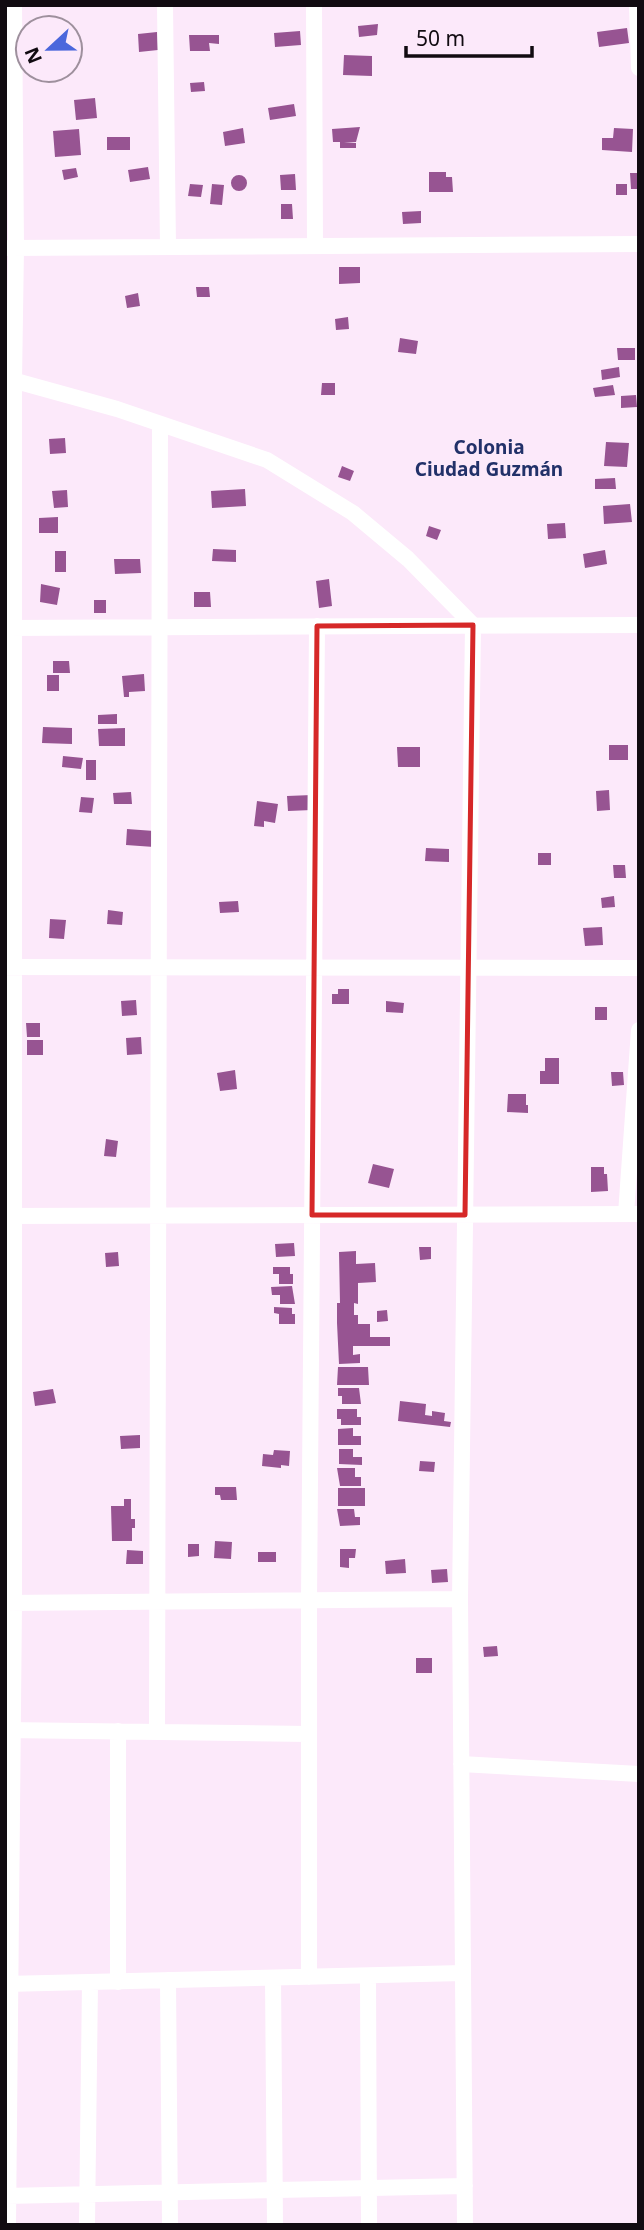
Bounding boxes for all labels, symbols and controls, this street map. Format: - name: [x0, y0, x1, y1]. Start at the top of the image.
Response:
- north arrow: [14, 14, 84, 84]
- scale bar: [406, 14, 532, 58]
- text: 50 m: [416, 24, 465, 52]
- text: N: [18, 43, 48, 67]
- district label: Colonia Ciudad Guzmán: [415, 434, 563, 482]

